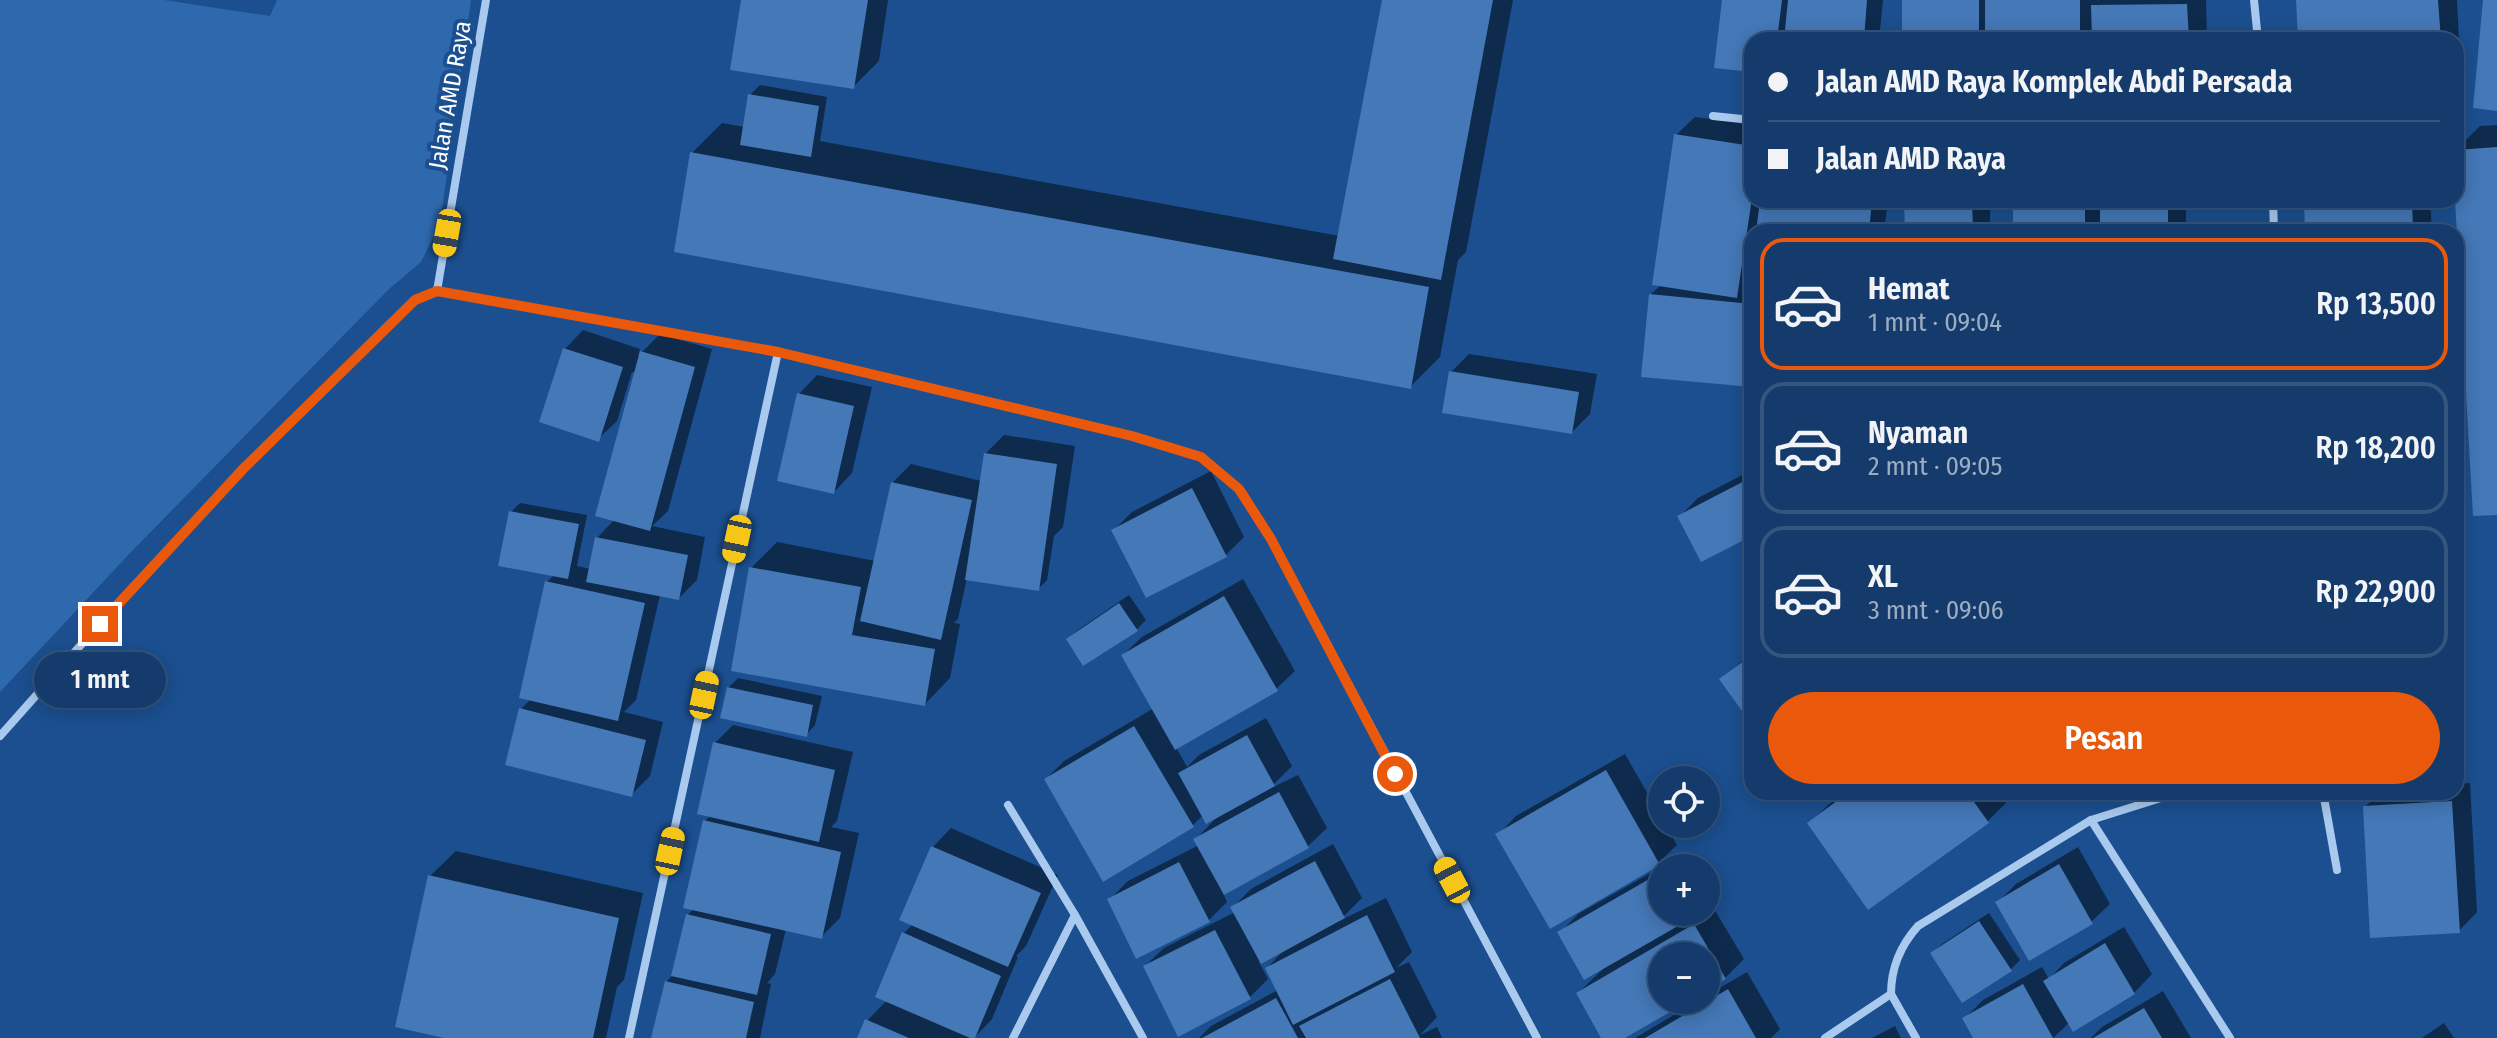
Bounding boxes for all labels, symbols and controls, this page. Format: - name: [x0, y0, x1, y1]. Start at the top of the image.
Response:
- street label: Jalan AMD Raya: [423, 19, 477, 171]
- text: Jalan AMD Raya Komplek Abdi Persada: [1816, 64, 2292, 100]
- text: Jalan AMD Raya: [1816, 141, 2006, 177]
- car: [431, 207, 463, 259]
- icon: car: [1772, 268, 1844, 340]
- text: Hemat: [1868, 271, 1950, 307]
- text: Rp 13,500: [2316, 286, 2436, 322]
- text: 1 mnt · 09:04: [1868, 307, 2002, 338]
- icon: car: [1772, 412, 1844, 484]
- text: Nyaman: [1868, 415, 1968, 451]
- text: Rp 18,200: [2316, 430, 2436, 466]
- text: 2 mnt · 09:05: [1868, 451, 2002, 482]
- car: [720, 513, 754, 565]
- icon: car: [1772, 556, 1844, 628]
- text: XL: [1868, 559, 1898, 595]
- text: Rp 22,900: [2315, 574, 2436, 610]
- text: 3 mnt · 09:06: [1868, 595, 2004, 626]
- route end: [82, 606, 118, 642]
- callout: 1 mnt: [34, 652, 166, 708]
- text: 1 mnt: [71, 664, 129, 695]
- car: [687, 669, 721, 721]
- button: Pesan: [1768, 692, 2440, 784]
- route start: [1377, 756, 1413, 792]
- map controls: [1648, 766, 1720, 1014]
- button: locate: [1648, 766, 1720, 838]
- car: [653, 825, 687, 877]
- car: [1430, 853, 1474, 907]
- button: +: [1648, 854, 1720, 926]
- button: −: [1648, 942, 1720, 1014]

